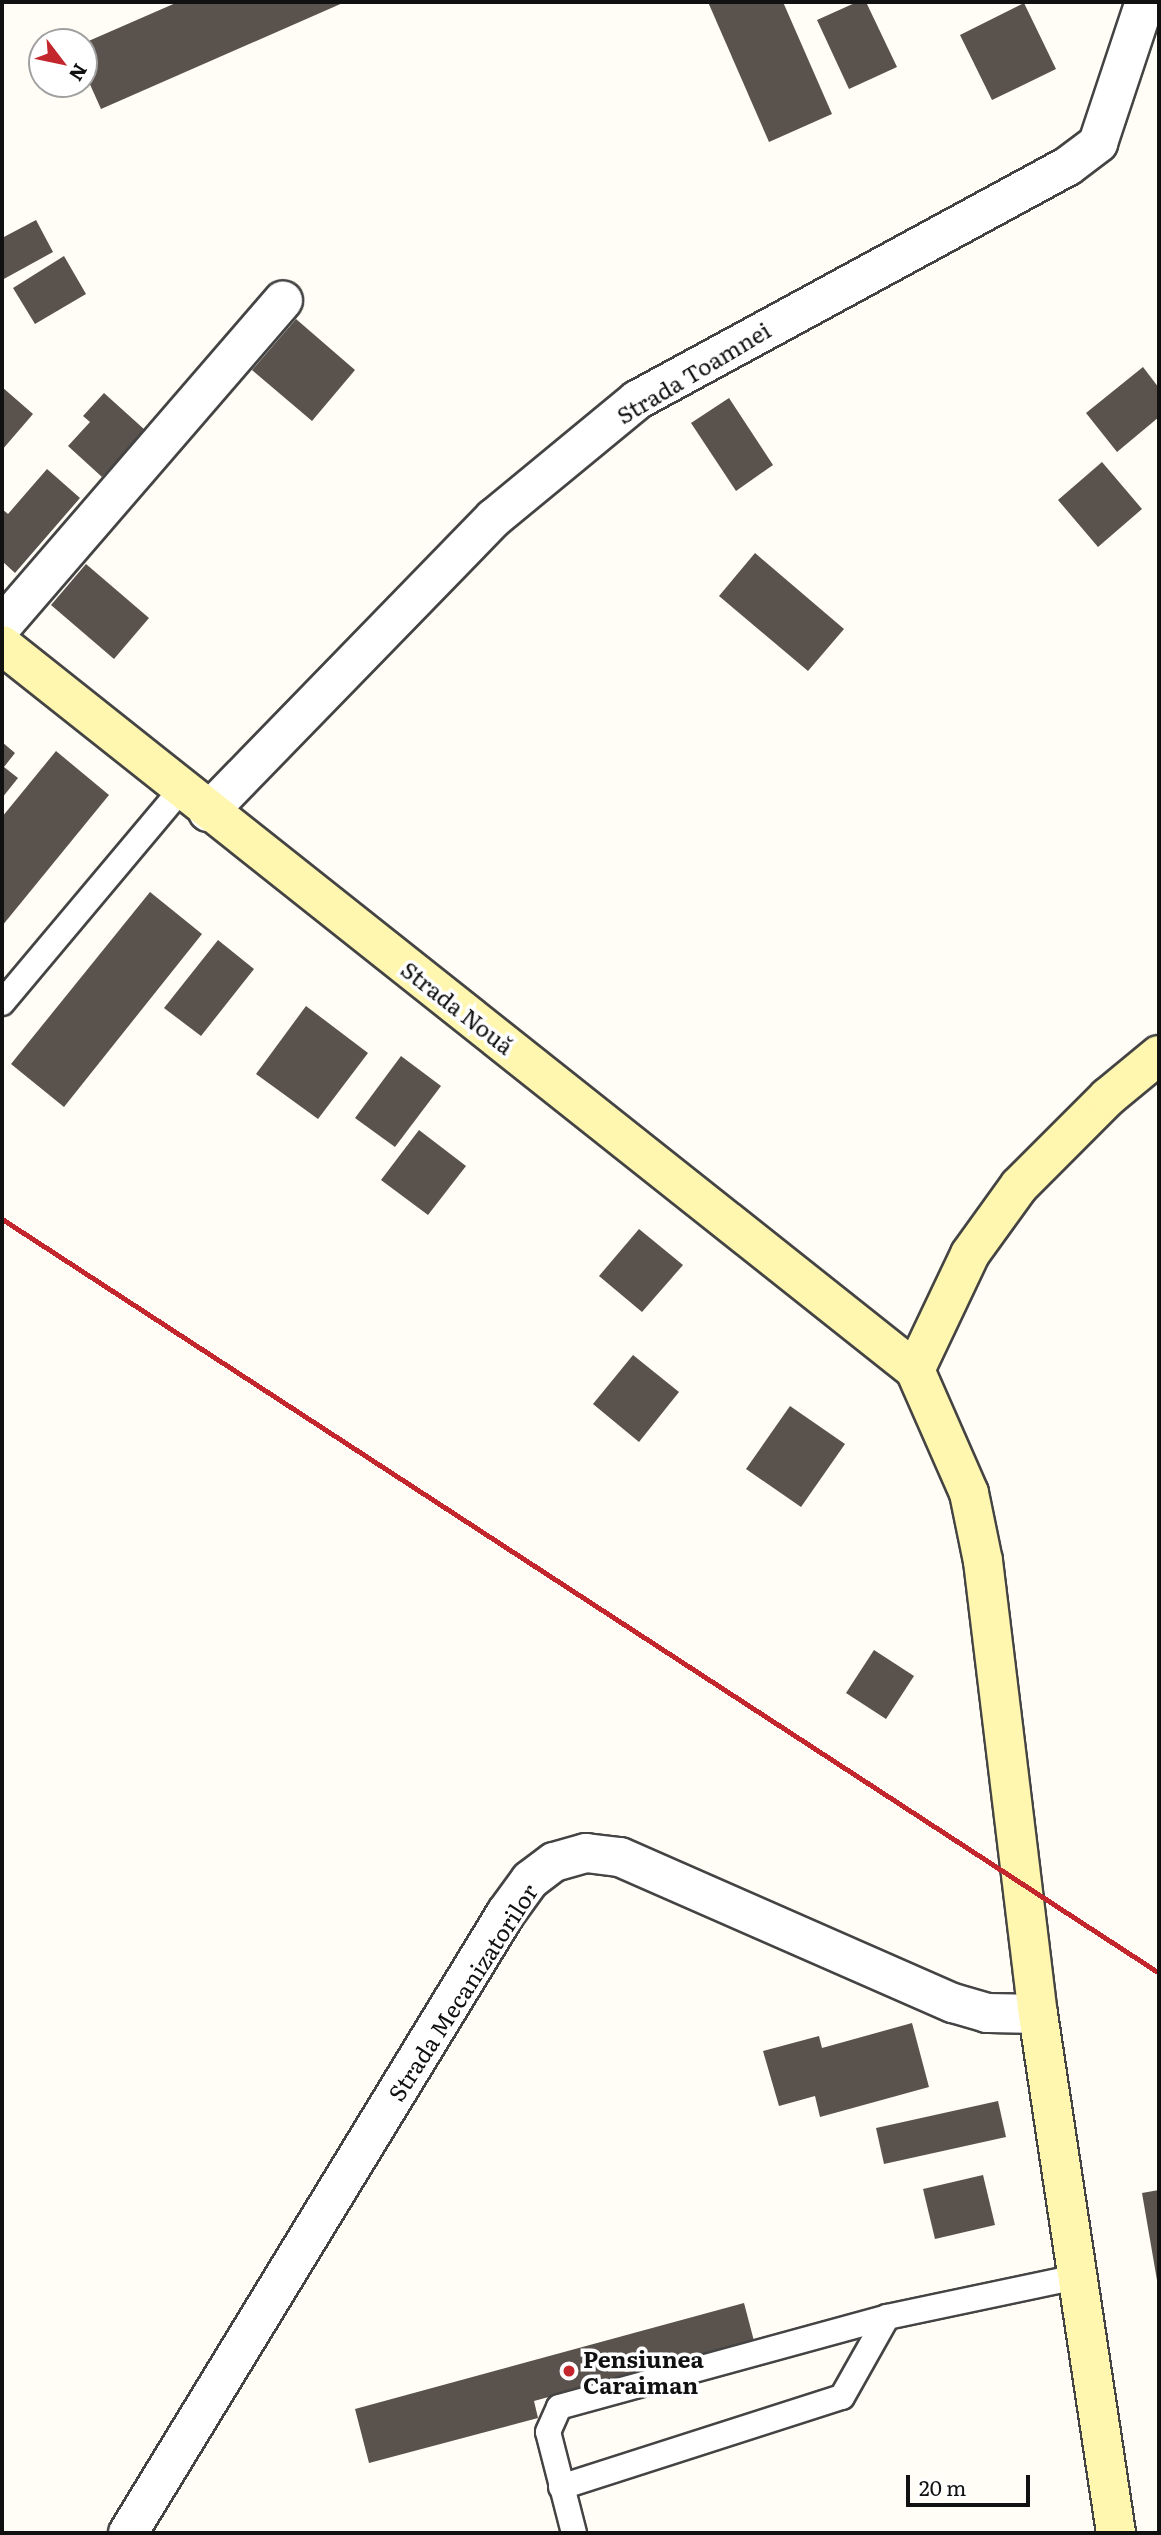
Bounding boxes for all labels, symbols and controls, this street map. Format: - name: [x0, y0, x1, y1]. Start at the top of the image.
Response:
- north arrow: [28, 28, 98, 98]
- text: N: [63, 59, 95, 87]
- street label: Strada Toamnei: [611, 315, 775, 429]
- street label: Strada Nouă: [396, 955, 520, 1059]
- street label: Strada Mecanizatorilor: [382, 1878, 542, 2106]
- place label: Pensiunea Caraiman: [583, 2344, 704, 2398]
- marker: Pensiunea Caraiman: [561, 2363, 577, 2379]
- scale bar: [909, 2462, 1033, 2506]
- text: 20 m: [919, 2471, 966, 2502]

